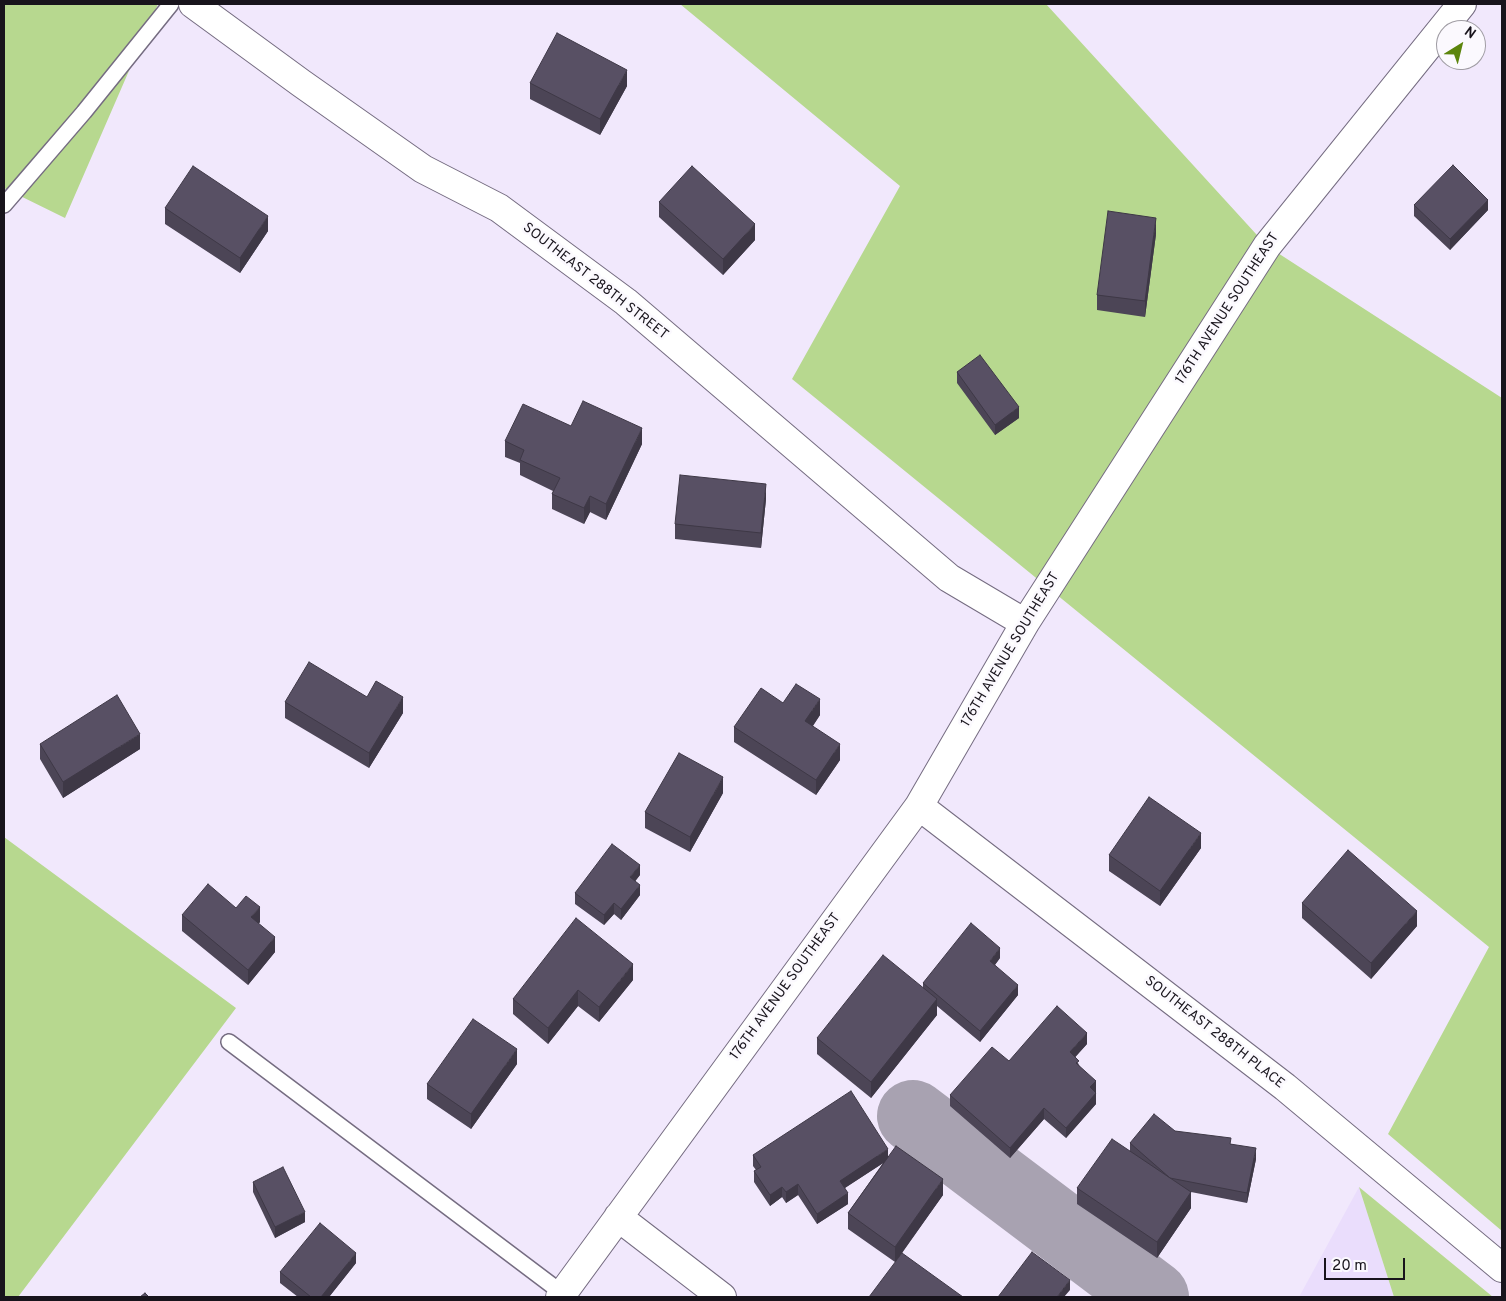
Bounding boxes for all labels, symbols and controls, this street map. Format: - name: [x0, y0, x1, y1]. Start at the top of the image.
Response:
- north arrow: [1436, 20, 1486, 70]
- text: N: [1460, 23, 1479, 43]
- street label: SOUTHEAST 288TH STREET: [519, 220, 671, 344]
- street label: 176TH AVENUE SOUTHEAST: [1173, 230, 1283, 388]
- street label: 176TH AVENUE SOUTHEAST: [958, 570, 1064, 730]
- street label: 176TH AVENUE SOUTHEAST: [727, 910, 845, 1064]
- street label: SOUTHEAST 288TH PLACE: [1141, 973, 1287, 1093]
- scale bar: [1326, 1248, 1407, 1280]
- text: 20 m: [1332, 1257, 1367, 1276]

